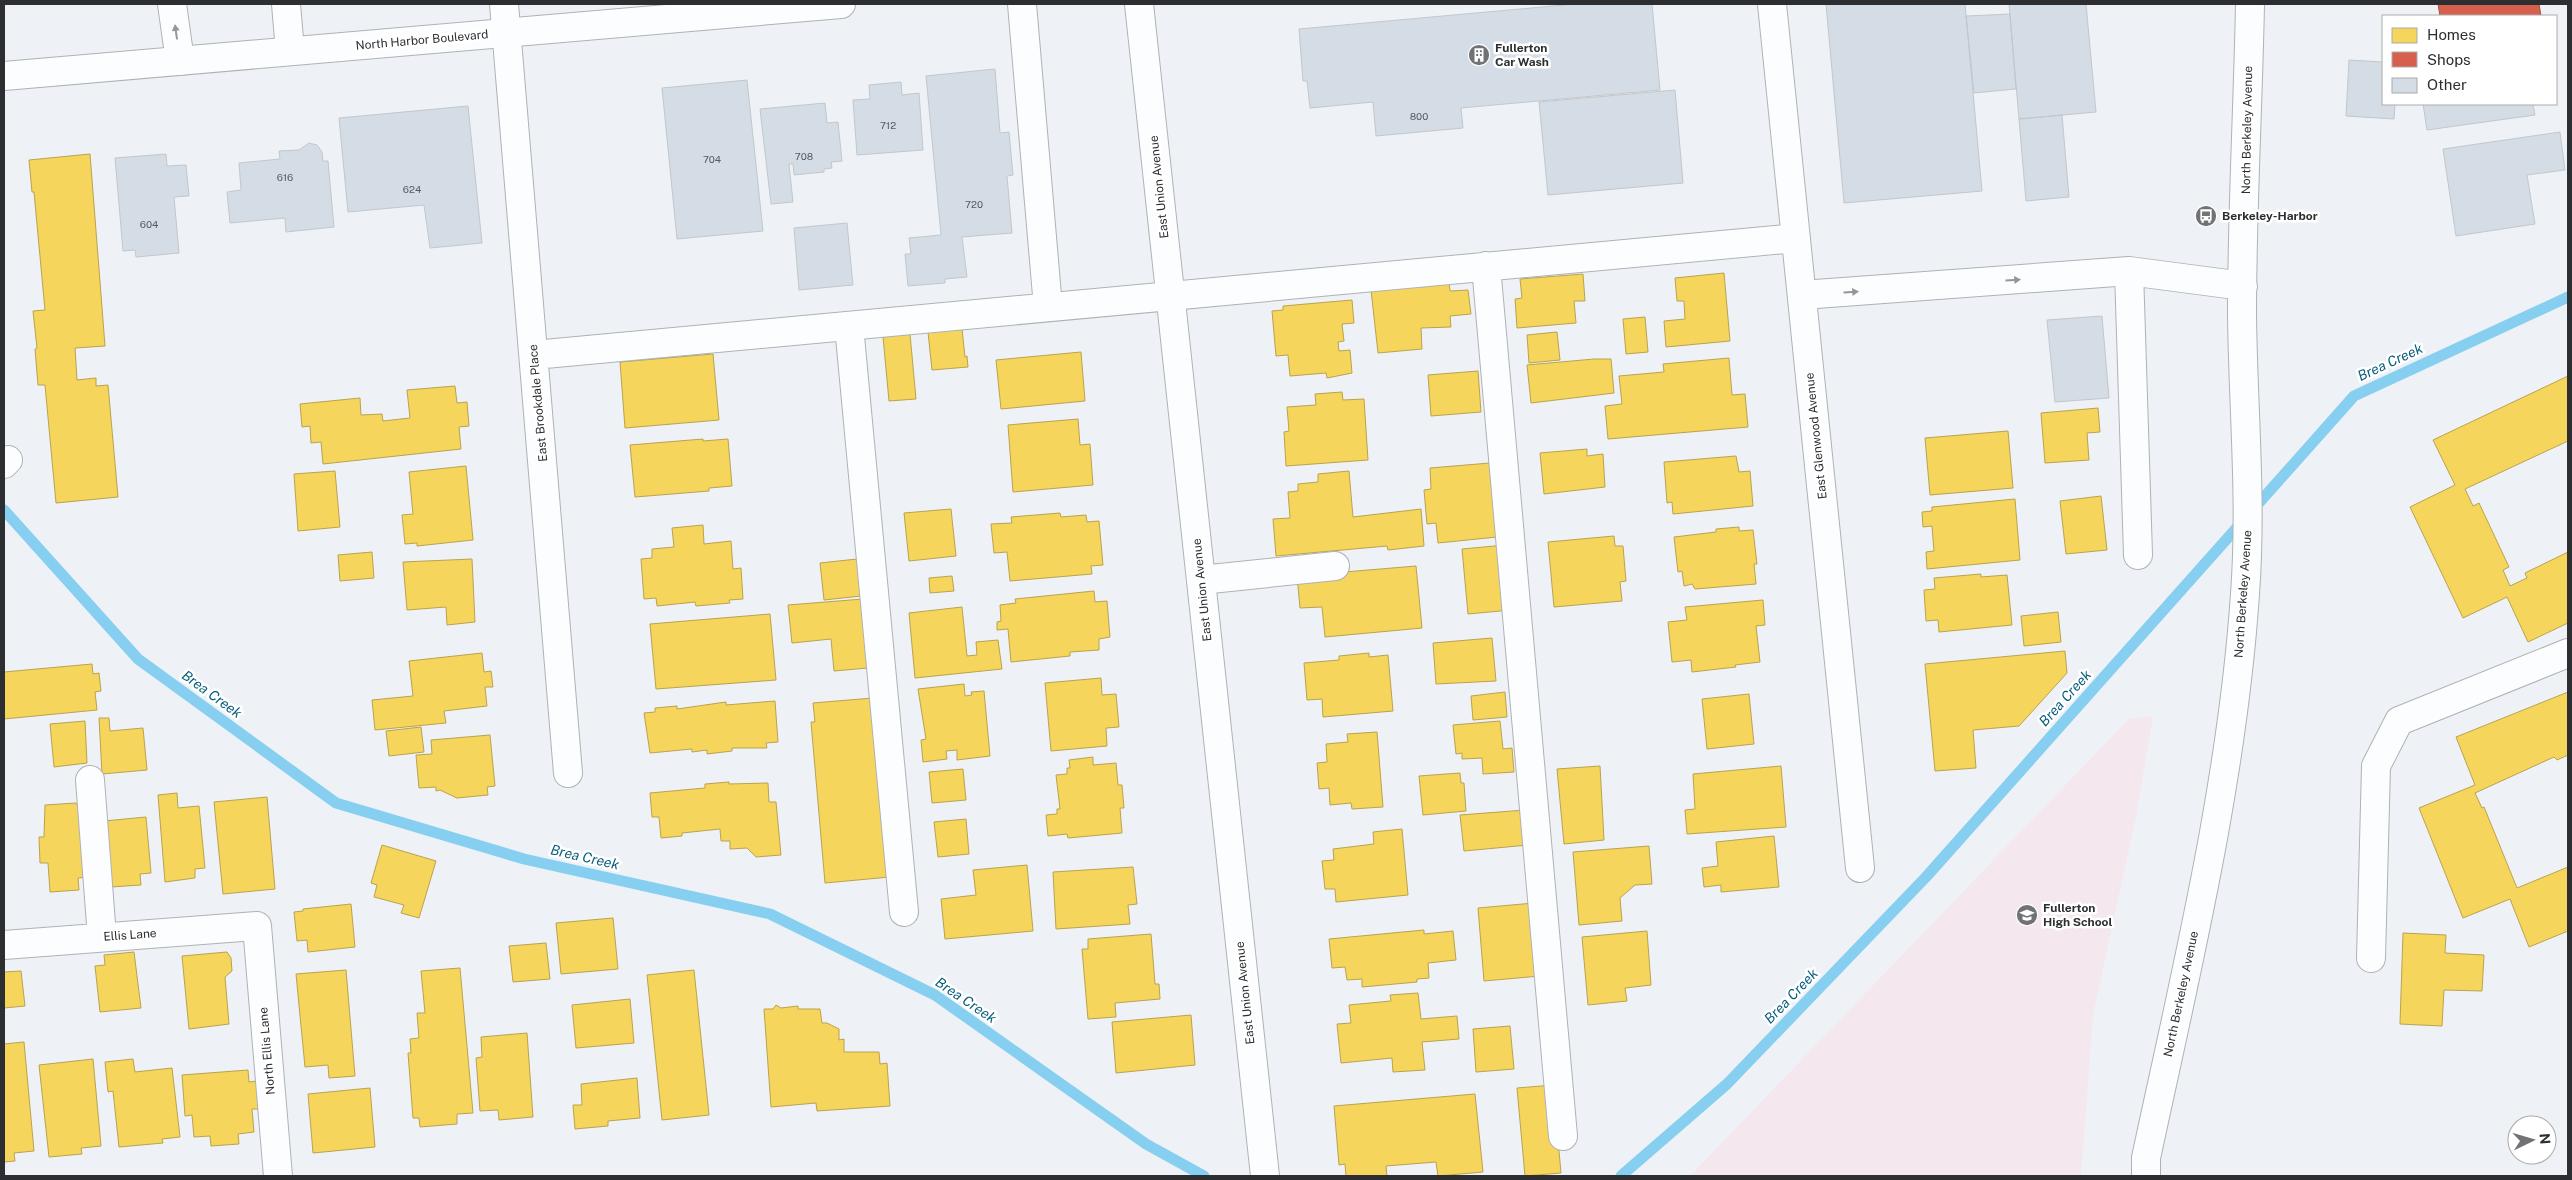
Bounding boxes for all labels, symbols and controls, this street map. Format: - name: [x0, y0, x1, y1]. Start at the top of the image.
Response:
- legend: [2382, 15, 2557, 105]
- one-way arrow: [172, 24, 180, 40]
- text: Homes: [2427, 26, 2476, 43]
- street label: North Harbor Boulevard: [355, 27, 489, 53]
- place label: Fullerton Car Wash: [1495, 41, 1549, 69]
- building icon: Fullerton Car Wash: [1467, 43, 1491, 67]
- text: Shops: [2427, 51, 2471, 68]
- street label: North Berkeley Avenue: [2239, 66, 2255, 194]
- text: Other: [2427, 76, 2467, 93]
- house number: 800: [1410, 110, 1428, 122]
- house number: 712: [880, 119, 896, 131]
- street label: East Union Avenue: [1147, 135, 1171, 239]
- house number: 708: [795, 150, 813, 162]
- house number: 704: [703, 153, 721, 165]
- house number: 616: [277, 171, 293, 183]
- house number: 624: [403, 183, 421, 195]
- house number: 720: [965, 198, 983, 210]
- bus stop icon: Berkeley-Harbor: [2194, 204, 2218, 228]
- place label: Berkeley-Harbor: [2222, 209, 2318, 223]
- house number: 604: [140, 218, 158, 230]
- one-way arrow: [2005, 276, 2021, 284]
- one-way arrow: [1843, 287, 1859, 295]
- water label: Brea Creek: [2355, 340, 2425, 384]
- street label: East Brookdale Place: [526, 343, 550, 462]
- street label: East Glenwood Avenue: [1802, 372, 1830, 500]
- street label: North Berkeley Avenue: [2232, 529, 2254, 658]
- street label: East Union Avenue: [1190, 538, 1214, 642]
- water label: Brea Creek: [2036, 666, 2095, 729]
- water label: Brea Creek: [179, 667, 245, 721]
- water label: Brea Creek: [549, 841, 621, 873]
- place label: Fullerton High School: [2043, 901, 2112, 929]
- school or university icon: Fullerton High School: [2015, 903, 2039, 927]
- street label: Ellis Lane: [103, 926, 157, 944]
- street label: North Berkeley Avenue: [2161, 930, 2201, 1058]
- street label: East Union Avenue: [1233, 941, 1257, 1045]
- water label: Brea Creek: [1761, 965, 1821, 1027]
- water label: Brea Creek: [933, 974, 1000, 1026]
- street label: North Ellis Lane: [256, 1006, 278, 1095]
- north arrow: [2507, 1115, 2557, 1165]
- text: N: [2537, 1133, 2553, 1145]

